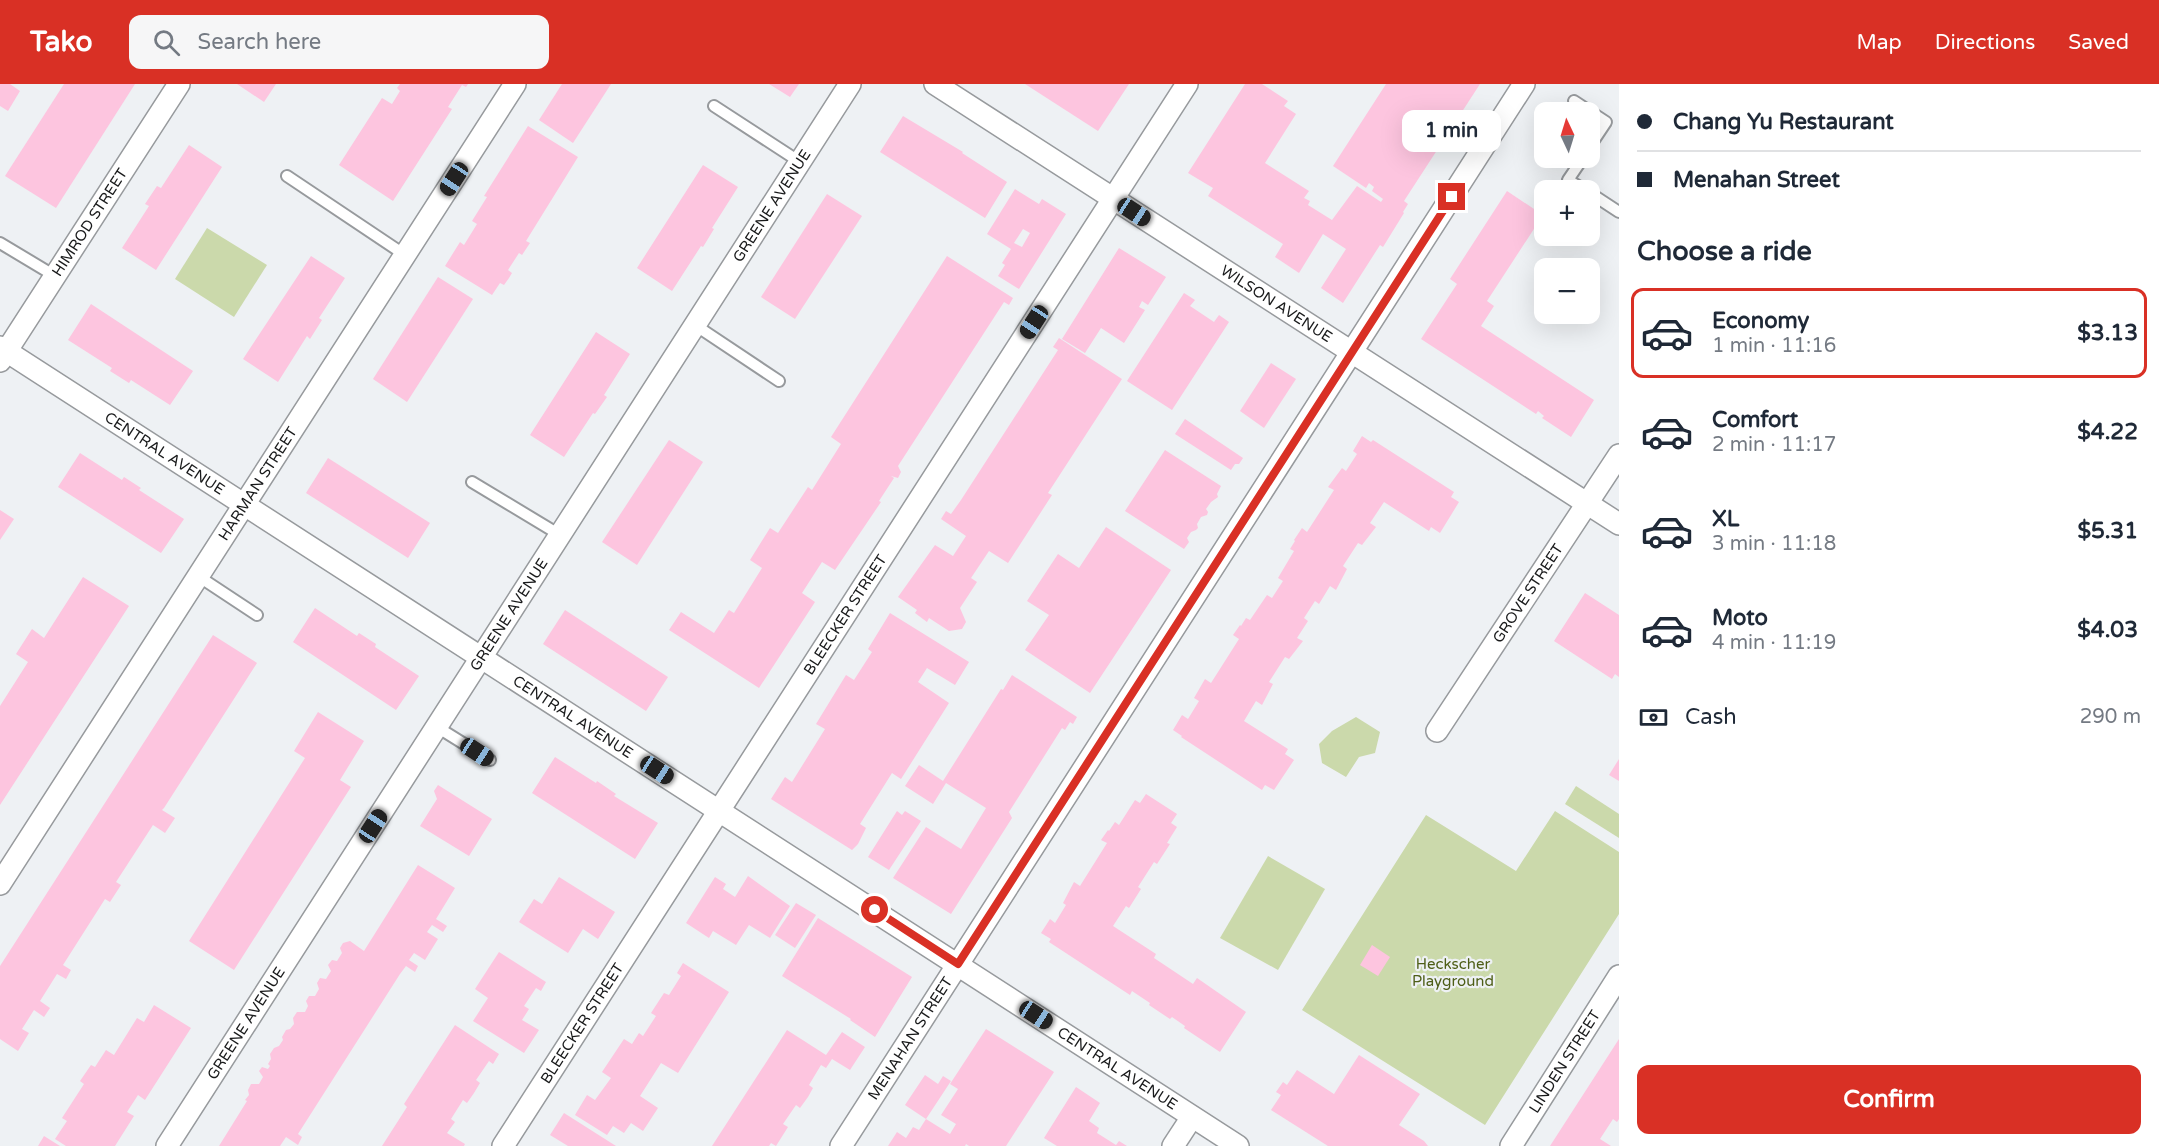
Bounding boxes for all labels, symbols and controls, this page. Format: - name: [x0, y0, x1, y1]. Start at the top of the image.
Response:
- search box: [129, 15, 549, 69]
- text: Tako: [30, 25, 93, 59]
- icon: search: [150, 26, 183, 59]
- text: Search here: [198, 29, 321, 55]
- text: Map: [1856, 30, 1902, 55]
- text: Directions: [1935, 30, 2035, 55]
- text: Saved: [2068, 30, 2129, 55]
- north arrow: [1534, 102, 1600, 168]
- map controls: [1534, 102, 1600, 324]
- text: Chang Yu Restaurant: [1673, 109, 1894, 135]
- callout: 1 min: [1402, 110, 1502, 152]
- text: 1 min: [1425, 119, 1478, 143]
- street label: GREENE AVENUE: [729, 146, 815, 265]
- car: [437, 159, 471, 199]
- street label: HIMROD STREET: [48, 165, 131, 280]
- text: Menahan Street: [1673, 167, 1840, 193]
- button: +: [1534, 180, 1600, 246]
- route end: [1438, 183, 1465, 210]
- car: [1114, 195, 1154, 229]
- text: Choose a ride: [1637, 235, 1812, 268]
- button: −: [1534, 258, 1600, 324]
- street label: WILSON AVENUE: [1217, 261, 1336, 346]
- car: [1017, 302, 1051, 342]
- icon: car: [1640, 306, 1694, 360]
- text: Economy: [1712, 308, 1809, 334]
- text: $3.13: [2077, 320, 2138, 346]
- text: 1 min · 11:16: [1712, 334, 1836, 358]
- icon: car: [1640, 405, 1694, 459]
- text: Comfort: [1712, 407, 1798, 433]
- street label: CENTRAL AVENUE: [101, 408, 228, 499]
- text: $4.22: [2077, 419, 2138, 445]
- street label: HARMAN STREET: [214, 424, 301, 544]
- text: 2 min · 11:17: [1712, 433, 1836, 457]
- icon: car: [1640, 504, 1694, 558]
- text: XL: [1712, 506, 1739, 532]
- text: $5.31: [2077, 518, 2138, 544]
- text: 3 min · 11:18: [1712, 532, 1836, 556]
- street label: GROVE STREET: [1489, 540, 1567, 646]
- street label: BLEECKER STREET: [800, 551, 891, 678]
- street label: GREENE AVENUE: [466, 555, 552, 674]
- icon: car: [1640, 603, 1694, 657]
- text: Moto: [1712, 605, 1768, 631]
- text: $4.03: [2077, 617, 2138, 643]
- text: 4 min · 11:19: [1712, 631, 1836, 655]
- street label: CENTRAL AVENUE: [510, 672, 636, 762]
- icon: cash: [1637, 701, 1670, 734]
- text: Cash: [1685, 704, 1737, 730]
- text: 290 m: [2080, 705, 2141, 729]
- car: [457, 735, 497, 769]
- car: [637, 753, 677, 787]
- car: [356, 806, 390, 846]
- route start: [861, 896, 888, 923]
- park label: Heckscher Playground: [1412, 955, 1494, 990]
- street label: BLEECKER STREET: [537, 960, 627, 1087]
- street label: GREENE AVENUE: [203, 964, 289, 1083]
- street label: MENAHAN STREET: [864, 973, 956, 1103]
- car: [1016, 998, 1056, 1032]
- street label: LINDEN STREET: [1525, 1007, 1604, 1116]
- street label: CENTRAL AVENUE: [1054, 1023, 1181, 1114]
- button: Confirm: [1637, 1065, 2141, 1134]

